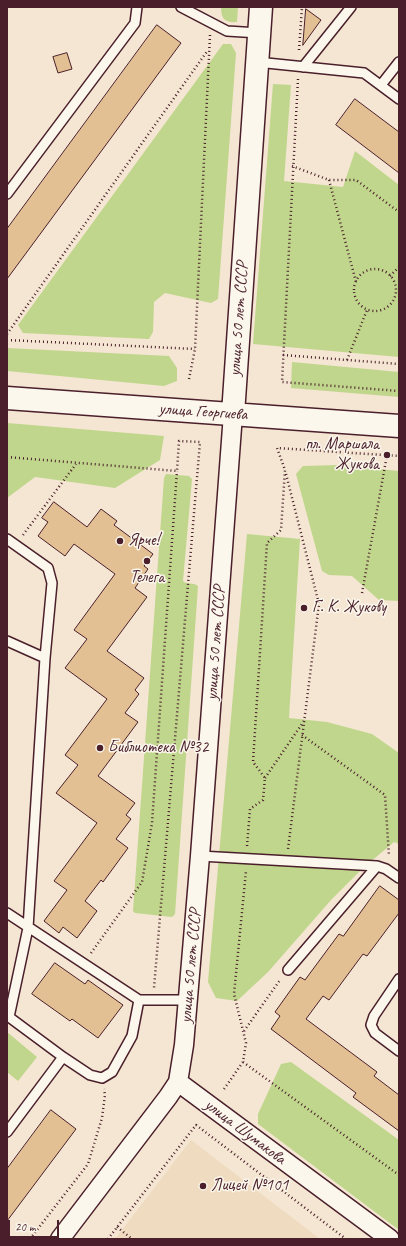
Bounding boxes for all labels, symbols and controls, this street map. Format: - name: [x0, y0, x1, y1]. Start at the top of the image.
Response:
- street label: улица 50 лет СССР: [225, 261, 253, 377]
- street label: улица Георгиева: [158, 399, 248, 425]
- place label: пл. Маршала Жукова: [305, 435, 379, 475]
- marker: пл. Маршала Жукова: [382, 450, 392, 460]
- place label: Ярче!: [128, 531, 159, 551]
- marker: Ярче!: [115, 536, 125, 546]
- marker: Телега: [142, 556, 152, 566]
- place label: Телега: [130, 568, 164, 588]
- street label: улица 50 лет СССР: [202, 585, 230, 701]
- place label: Г. К. Жукову: [312, 598, 386, 618]
- marker: Г. К. Жукову: [299, 603, 309, 613]
- place label: Библиотека №32: [108, 738, 208, 758]
- marker: Библиотека №32: [95, 743, 105, 753]
- street label: улица 50 лет СССР: [176, 908, 206, 1024]
- street label: улица Шумакова: [200, 1095, 290, 1169]
- place label: Лицей №101: [211, 1176, 288, 1196]
- marker: Лицей №101: [198, 1181, 208, 1191]
- scale bar: [10, 1212, 61, 1238]
- text: 20 m: [15, 1219, 35, 1235]

